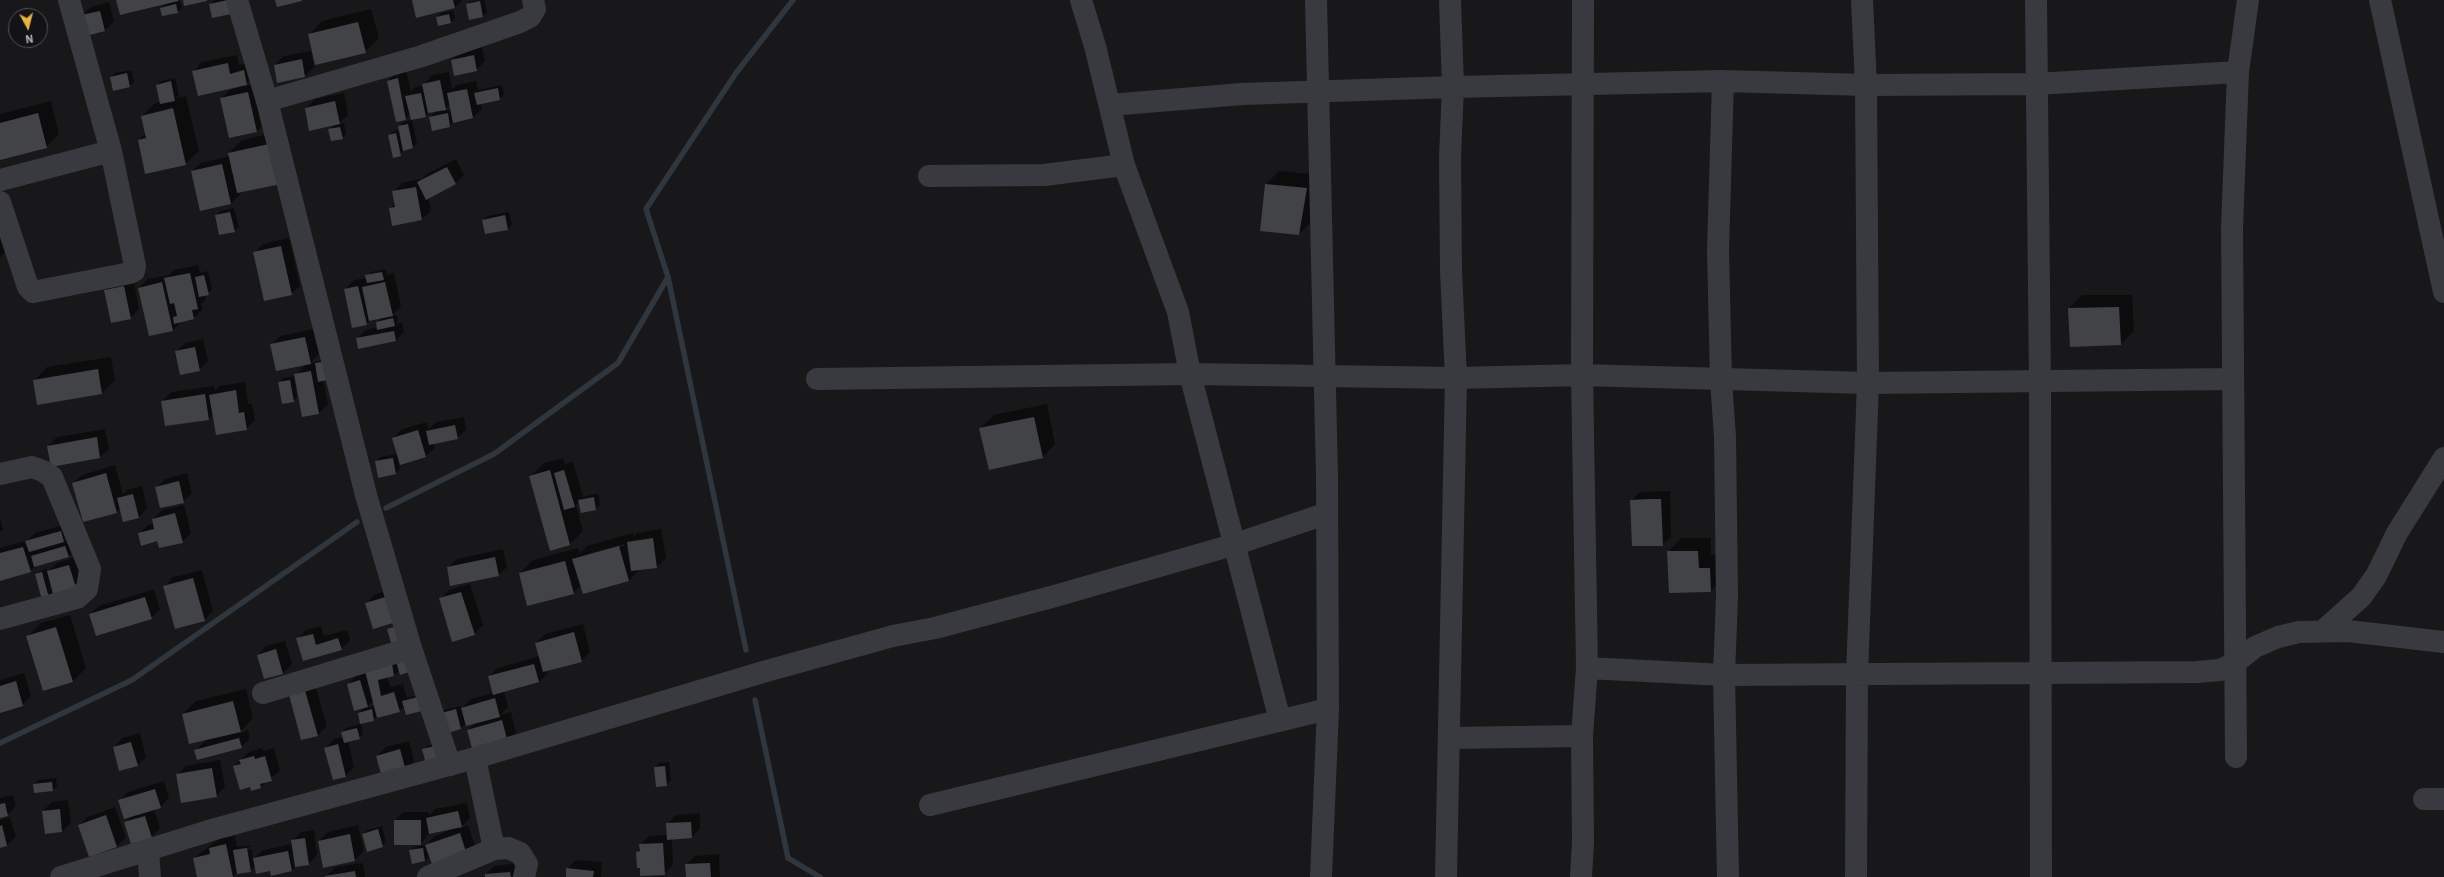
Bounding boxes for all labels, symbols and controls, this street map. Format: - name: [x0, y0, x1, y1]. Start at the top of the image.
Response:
- north arrow: [8, 8, 48, 48]
- text: N: [25, 31, 34, 46]

